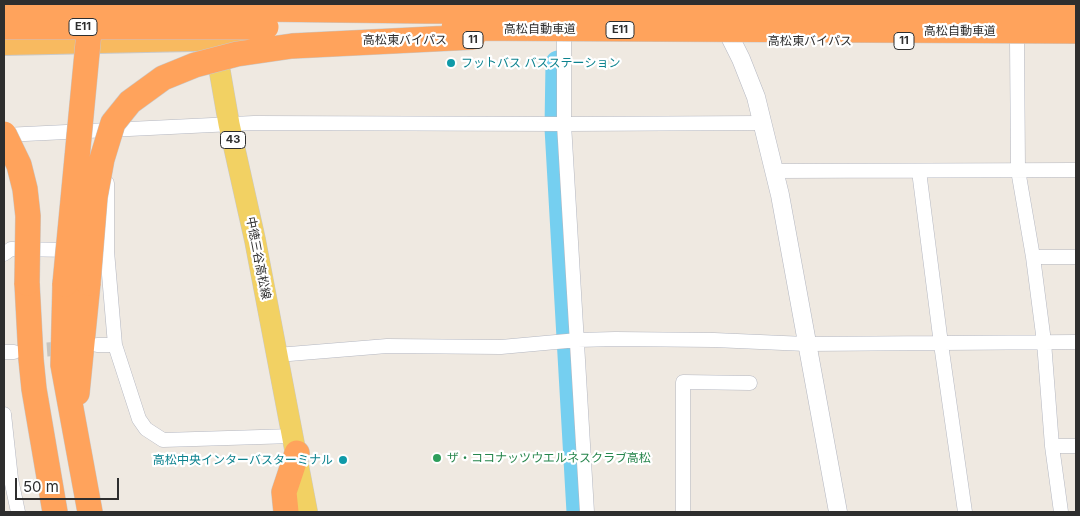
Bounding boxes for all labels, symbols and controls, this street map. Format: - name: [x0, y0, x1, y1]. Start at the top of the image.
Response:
- road number: E11: [69, 18, 97, 36]
- street label: 高松自動車道: [504, 22, 576, 36]
- road number: E11: [606, 22, 634, 38]
- street label: 高松自動車道: [924, 24, 996, 38]
- road number: 11: [463, 32, 483, 48]
- road number: 11: [894, 32, 914, 49]
- street label: 高松東バイパス: [363, 33, 447, 47]
- street label: 高松東バイパス: [768, 34, 852, 48]
- place label: フットバス バスステーション: [461, 56, 620, 70]
- marker: フットバス バスステーション: [445, 57, 457, 69]
- road number: 43: [220, 132, 246, 148]
- street label: 中徳三谷高松線: [243, 215, 273, 301]
- place label: ザ・ココナッツウエルネスクラブ高松: [447, 451, 651, 465]
- marker: ザ・ココナッツウエルネスクラブ高松: [431, 452, 443, 464]
- place label: 高松中央インターバスターミナル: [153, 453, 333, 467]
- marker: 高松中央インターバスターミナル: [337, 454, 349, 466]
- scale bar: [18, 468, 121, 500]
- text: 50 m: [23, 477, 59, 496]

